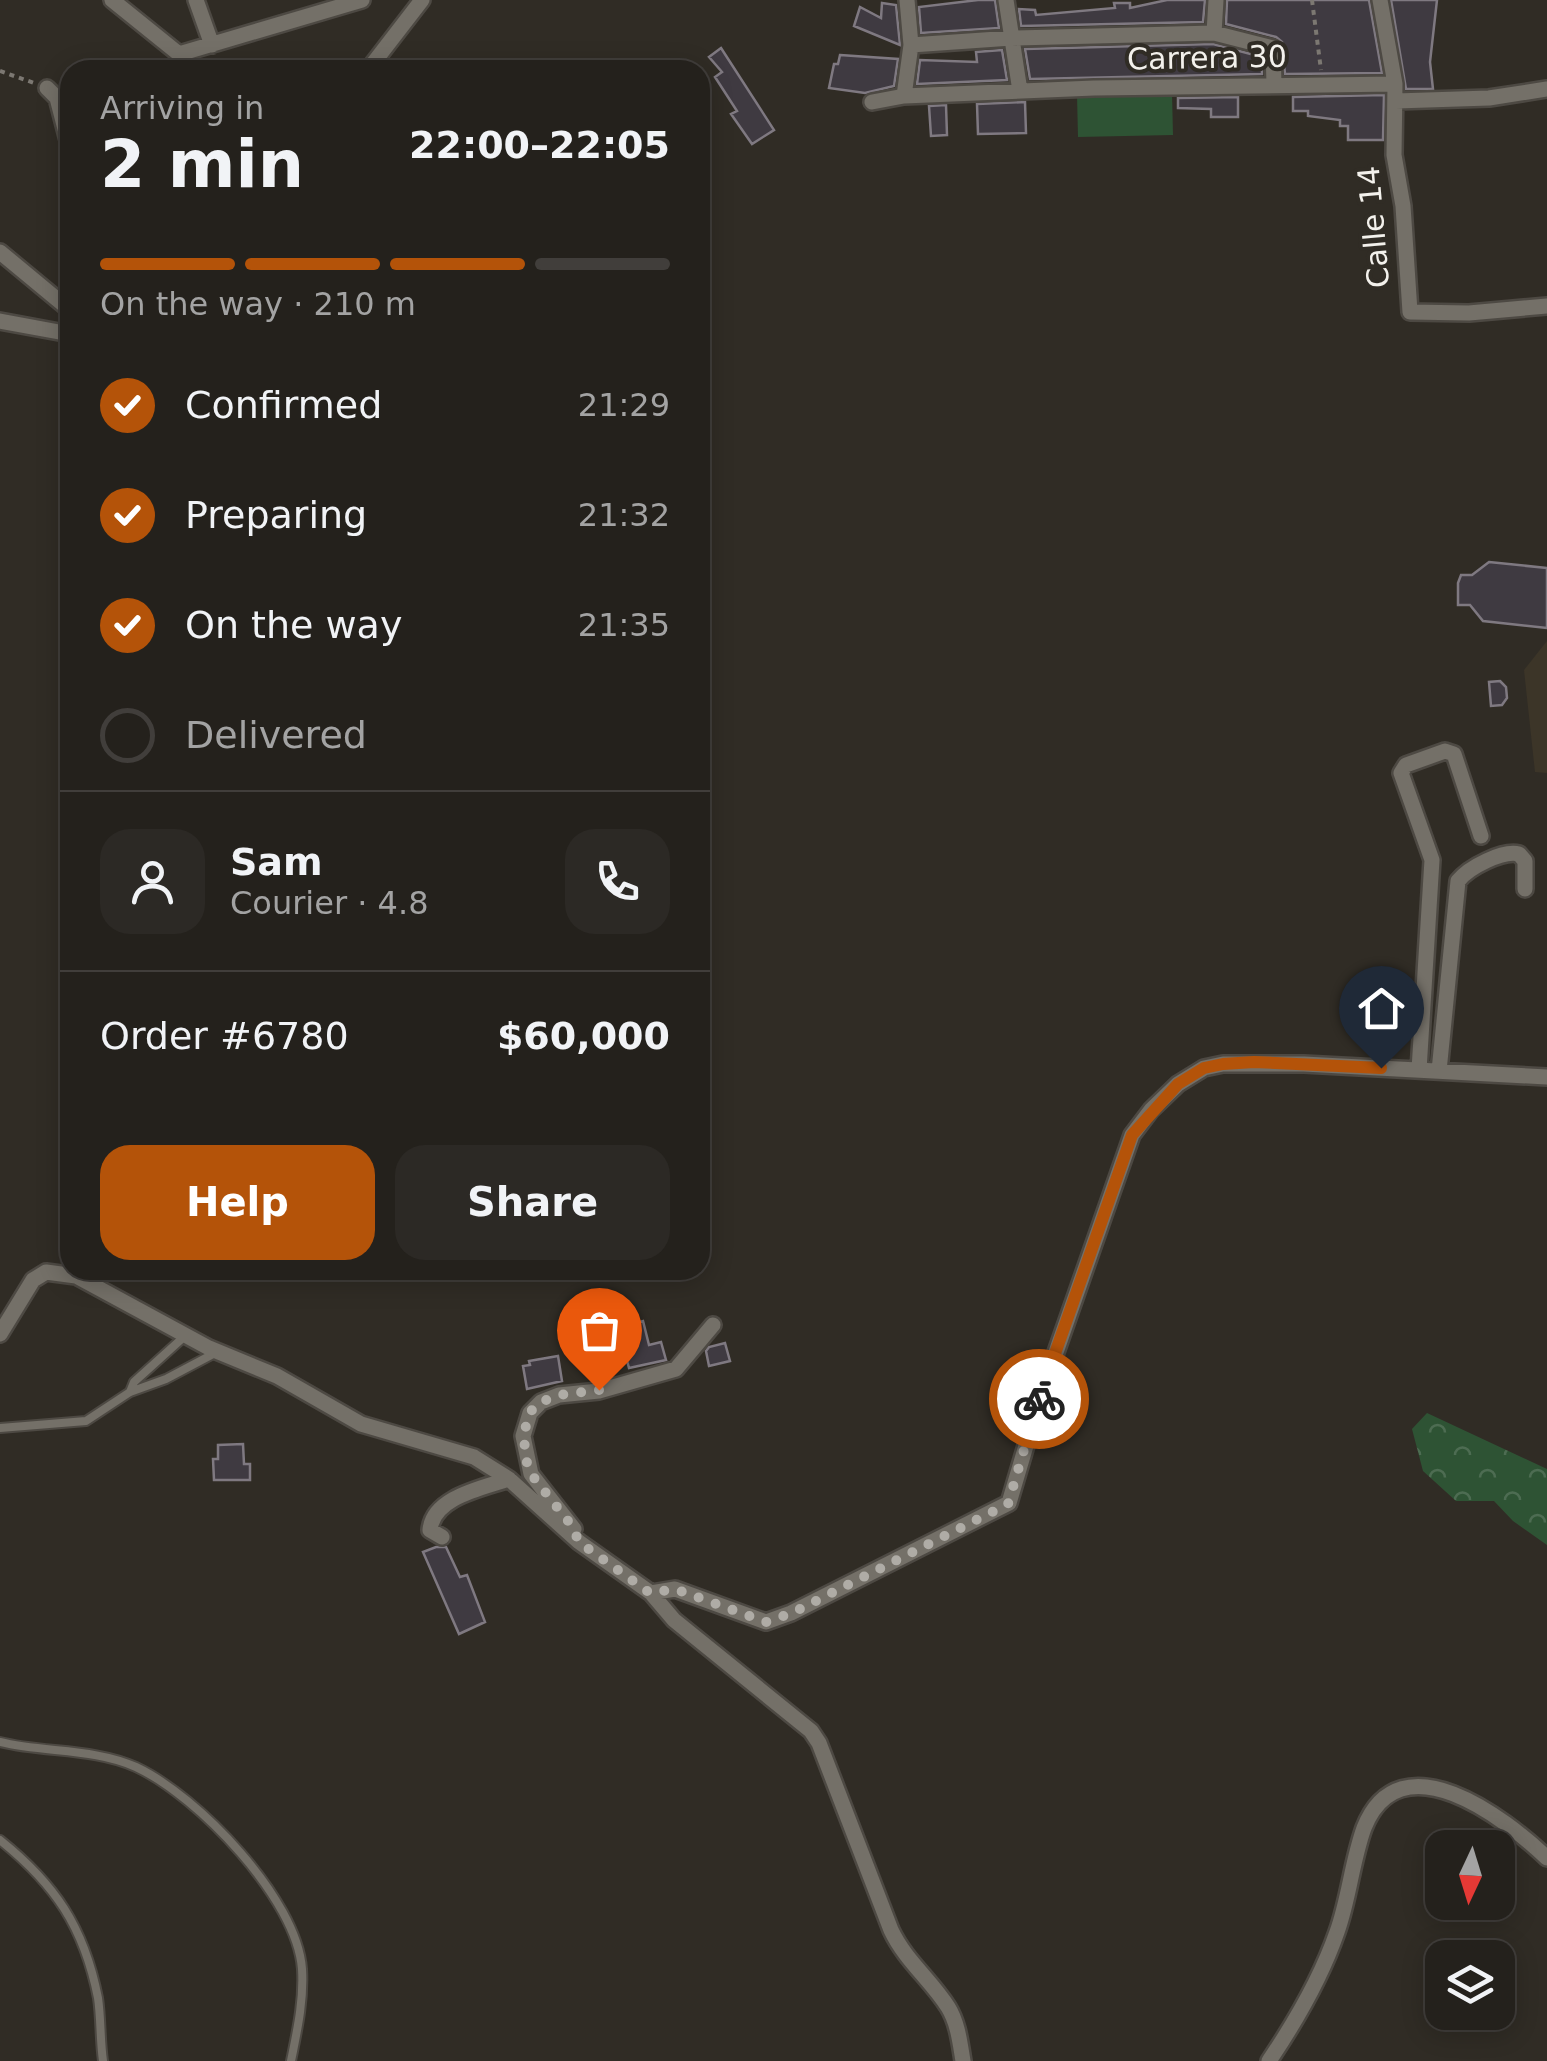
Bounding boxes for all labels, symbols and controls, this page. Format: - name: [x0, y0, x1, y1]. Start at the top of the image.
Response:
- street label: Carrera 30: [1127, 39, 1287, 76]
- text: Arriving in: [100, 89, 264, 127]
- text: 22:00–22:05: [409, 123, 670, 167]
- text: 2 min: [100, 127, 304, 202]
- street label: Calle 14: [1351, 165, 1396, 289]
- text: On the way · 210 m: [100, 285, 416, 323]
- icon: check: [100, 378, 155, 433]
- text: Confirmed: [185, 383, 382, 427]
- text: 21:29: [578, 386, 670, 424]
- icon: check: [100, 488, 155, 543]
- text: Preparing: [185, 493, 367, 537]
- text: 21:32: [578, 496, 670, 534]
- icon: check: [100, 598, 155, 653]
- text: On the way: [185, 603, 402, 647]
- text: 21:35: [578, 606, 670, 644]
- text: Delivered: [185, 713, 367, 757]
- button: person: [100, 829, 205, 934]
- button: phone: [565, 829, 670, 934]
- text: Sam: [230, 840, 323, 884]
- text: Courier · 4.8: [230, 884, 429, 922]
- pin: [1339, 966, 1424, 1069]
- icon: home: [1354, 981, 1409, 1036]
- text: Order #6780: [100, 1014, 349, 1058]
- text: $60,000: [497, 1014, 670, 1058]
- button: Help: [100, 1145, 375, 1260]
- button: Share: [395, 1145, 670, 1260]
- pin: [557, 1288, 642, 1391]
- icon: bag: [572, 1303, 627, 1358]
- courier: [989, 1349, 1089, 1449]
- icon: bike: [1012, 1372, 1067, 1427]
- north arrow: [1425, 1830, 1515, 1920]
- map controls: [1425, 1830, 1515, 2030]
- button: layers: [1425, 1940, 1515, 2030]

